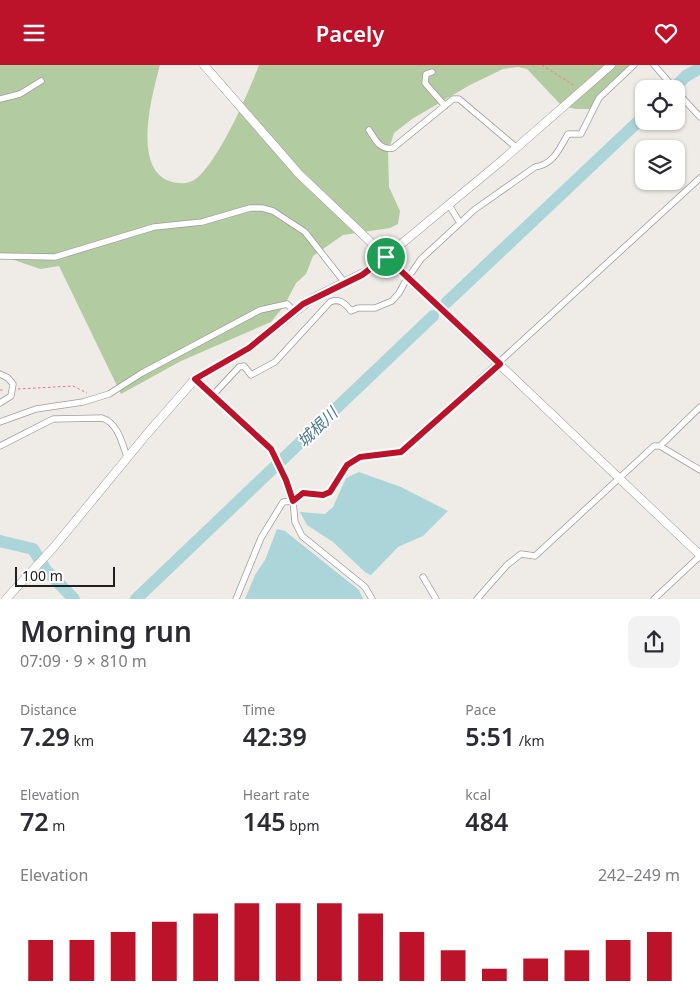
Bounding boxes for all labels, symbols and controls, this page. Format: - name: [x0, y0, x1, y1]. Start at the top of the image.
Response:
- text: Pacely: [316, 18, 384, 48]
- icon: menu: [20, 19, 48, 47]
- icon: heart: [652, 19, 680, 47]
- map controls: [635, 80, 685, 190]
- button: locate: [635, 80, 685, 130]
- button: layers: [635, 140, 685, 190]
- pin: [365, 236, 407, 278]
- icon: arrive: [372, 243, 400, 271]
- water label: 城根川: [292, 401, 343, 452]
- scale bar: [15, 564, 115, 587]
- text: 100 m: [22, 566, 63, 585]
- text: Morning run: [20, 612, 192, 650]
- button: share: [628, 616, 680, 668]
- text: 07:09 · 9 × 810 m: [20, 650, 147, 672]
- text: Distance: [20, 700, 77, 719]
- text: Time: [243, 700, 275, 719]
- text: Pace: [465, 700, 496, 719]
- text: 7.29: [20, 719, 70, 753]
- text: 42:39: [243, 719, 307, 753]
- text: 5:51: [465, 719, 515, 753]
- text: km: [70, 731, 94, 750]
- text: /km: [515, 731, 545, 750]
- text: Elevation: [20, 785, 80, 804]
- text: Heart rate: [243, 785, 310, 804]
- text: kcal: [465, 785, 491, 804]
- text: 72: [20, 804, 49, 838]
- text: 145: [243, 804, 286, 838]
- text: 484: [465, 804, 508, 838]
- text: m: [49, 816, 65, 835]
- text: bpm: [286, 816, 320, 835]
- text: Elevation: [20, 864, 88, 886]
- text: 242–249 m: [598, 864, 680, 886]

